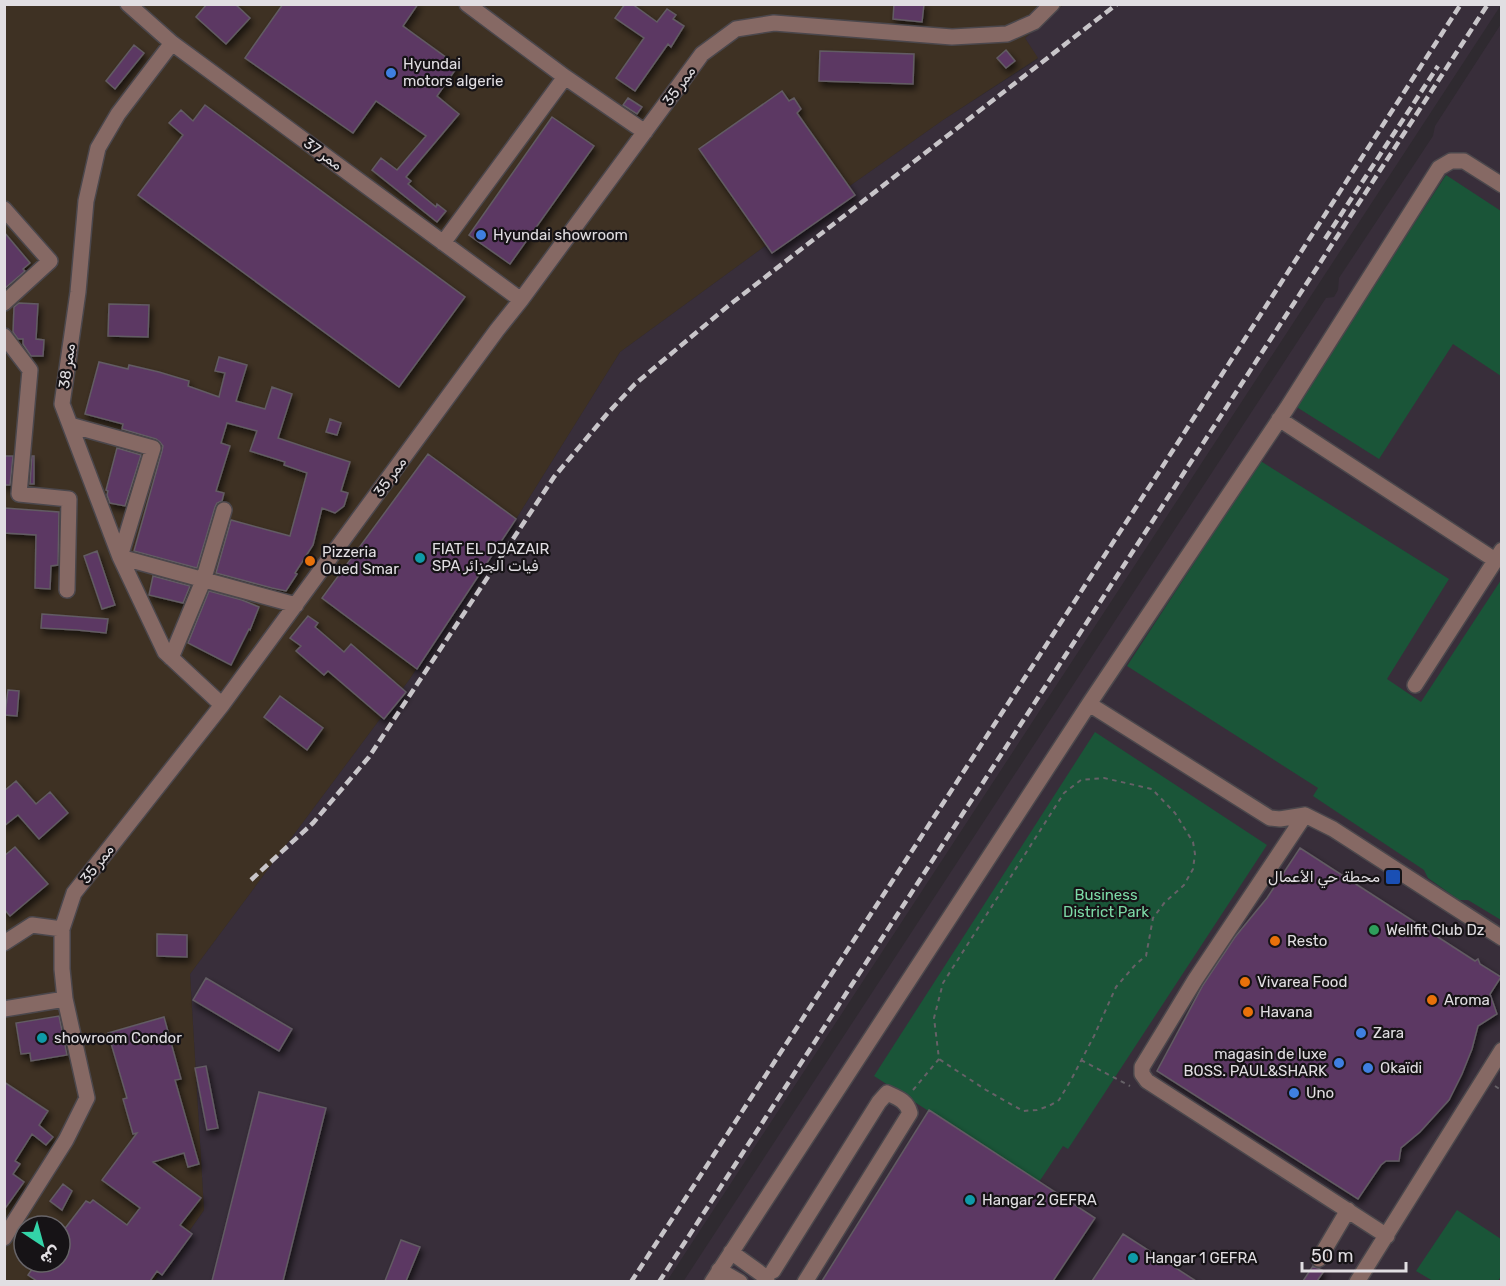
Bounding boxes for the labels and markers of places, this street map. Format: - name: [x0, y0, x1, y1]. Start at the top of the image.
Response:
- place label: Hyundai motors algerie: [403, 55, 503, 90]
- marker: Hyundai motors algerie: [384, 66, 398, 80]
- place label: Hyundai showroom: [493, 226, 628, 244]
- marker: Hyundai showroom: [474, 228, 488, 242]
- place label: FIAT EL DJAZAIR SPA فيات الجزائر: [432, 540, 549, 575]
- place label: Pizzeria Oued Smar: [322, 543, 399, 578]
- marker: FIAT EL DJAZAIR SPA فيات الجزائر: [413, 551, 427, 565]
- marker: Pizzeria Oued Smar: [303, 554, 317, 568]
- place label: محطة حي الأعمال: [1268, 868, 1380, 889]
- marker: محطة حي الأعمال: [1384, 868, 1402, 886]
- place label: Wellfit Club Dz: [1386, 921, 1485, 939]
- marker: Wellfit Club Dz: [1367, 923, 1381, 937]
- place label: Resto: [1287, 932, 1327, 950]
- marker: Resto: [1268, 934, 1282, 948]
- place label: Vivarea Food: [1257, 973, 1347, 991]
- marker: Vivarea Food: [1238, 975, 1252, 989]
- place label: Aroma: [1444, 991, 1490, 1009]
- marker: Aroma: [1425, 993, 1439, 1007]
- place label: Havana: [1260, 1003, 1313, 1021]
- marker: Havana: [1241, 1005, 1255, 1019]
- place label: Zara: [1373, 1024, 1404, 1042]
- marker: Zara: [1354, 1026, 1368, 1040]
- place label: showroom Condor: [54, 1029, 182, 1047]
- marker: showroom Condor: [35, 1031, 49, 1045]
- place label: magasin de luxe BOSS. PAUL&SHARK: [1184, 1045, 1327, 1080]
- marker: magasin de luxe BOSS. PAUL&SHARK: [1332, 1056, 1346, 1070]
- place label: Okaïdi: [1380, 1059, 1422, 1077]
- marker: Okaïdi: [1361, 1061, 1375, 1075]
- place label: Uno: [1306, 1084, 1334, 1102]
- marker: Uno: [1287, 1086, 1301, 1100]
- place label: Hangar 2 GEFRA: [982, 1191, 1097, 1209]
- marker: Hangar 2 GEFRA: [963, 1193, 977, 1207]
- place label: Hangar 1 GEFRA: [1145, 1249, 1257, 1267]
- marker: Hangar 1 GEFRA: [1126, 1251, 1140, 1265]

